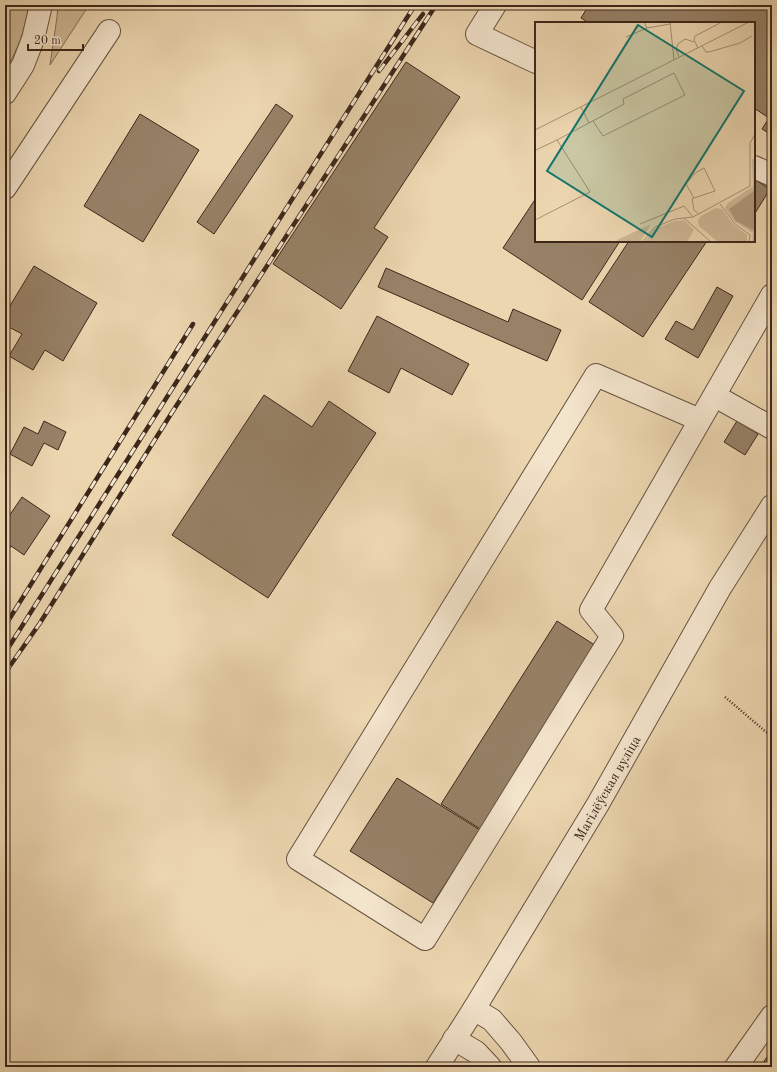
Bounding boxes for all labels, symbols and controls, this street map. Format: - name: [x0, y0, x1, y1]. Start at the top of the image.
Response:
- inset map: [535, 22, 755, 242]
- scale bar: [28, 26, 83, 52]
- text: 20 m: [34, 35, 61, 47]
- street label: Магілёўская вуліца: [572, 733, 644, 843]

